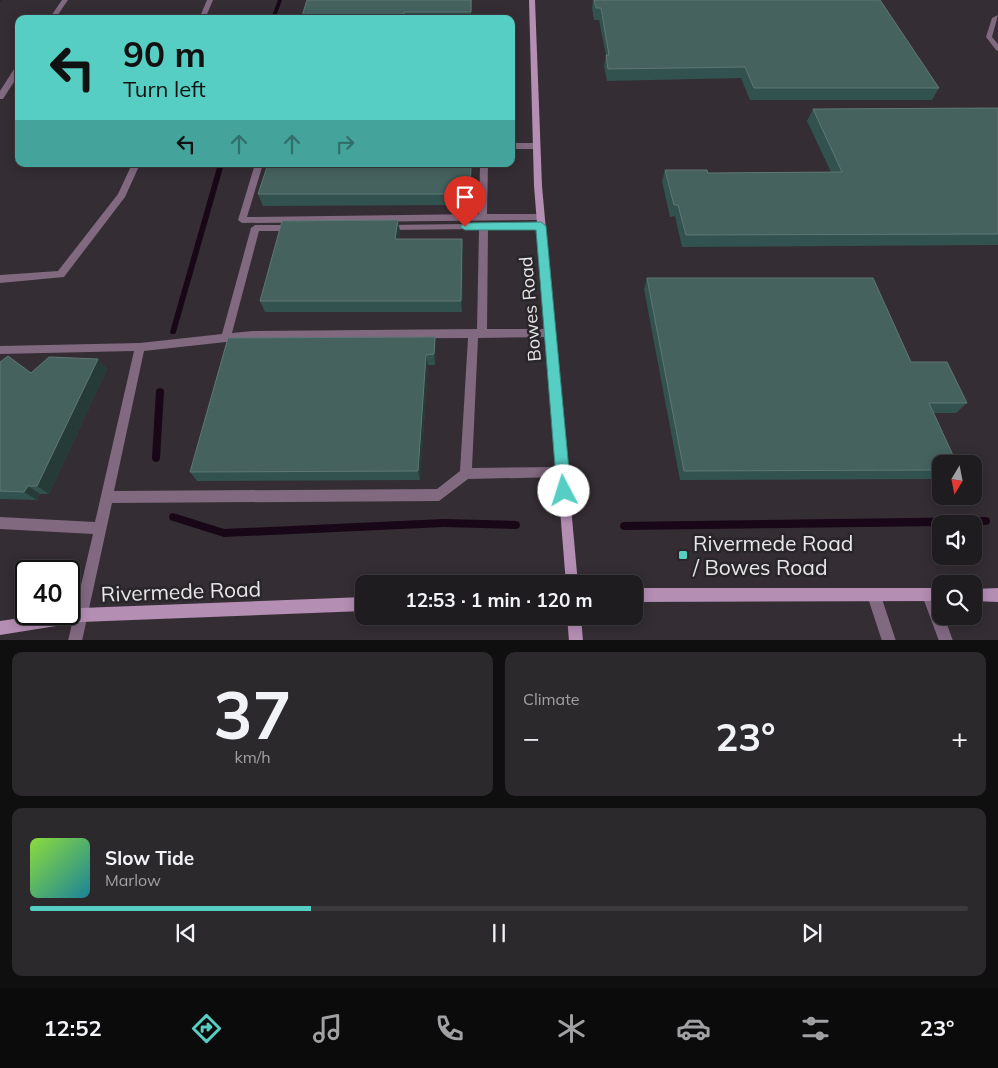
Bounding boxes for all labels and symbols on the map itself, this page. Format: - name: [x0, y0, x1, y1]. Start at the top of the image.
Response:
- pin: [444, 176, 486, 227]
- street label: Bowes Road: [514, 255, 546, 363]
- north arrow: [932, 455, 982, 505]
- position arrow: [537, 464, 589, 516]
- place label: Rivermede Road / Bowes Road: [692, 530, 853, 580]
- marker: Rivermede Road / Bowes Road: [677, 549, 689, 561]
- speed limit sign: 40: [15, 560, 80, 625]
- street label: Rivermede Road: [100, 575, 262, 607]

